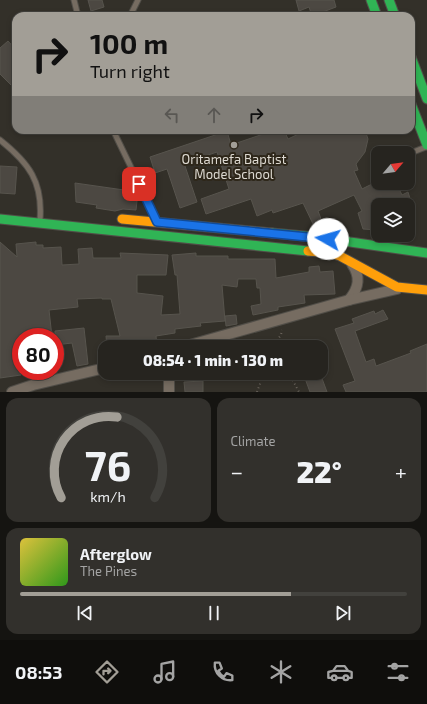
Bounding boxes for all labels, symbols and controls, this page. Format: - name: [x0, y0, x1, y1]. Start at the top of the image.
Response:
- text: 100 m: [90, 26, 168, 60]
- icon: right: [24, 28, 76, 80]
- text: Turn right: [90, 60, 170, 82]
- icon: left: [161, 104, 183, 126]
- icon: ahead: [203, 104, 225, 126]
- icon: right: [245, 104, 267, 126]
- marker: Oritamefa Baptist Model School: [229, 140, 239, 150]
- north arrow: [371, 146, 415, 190]
- map controls: [371, 146, 415, 242]
- place label: Oritamefa Baptist Model School: [181, 151, 287, 182]
- pin: [122, 167, 156, 201]
- icon: arrive: [128, 173, 150, 195]
- button: layers: [371, 198, 415, 242]
- position arrow: [307, 218, 349, 260]
- speed limit sign: 80: [12, 328, 64, 380]
- text: 08:54 · 1 min · 130 m: [143, 351, 283, 369]
- text: Climate: [231, 433, 275, 449]
- text: 76: [85, 439, 132, 489]
- text: 22°: [296, 453, 342, 489]
- text: −: [231, 458, 243, 484]
- text: +: [395, 458, 407, 484]
- text: km/h: [91, 488, 126, 505]
- text: Afterglow: [80, 545, 152, 563]
- text: The Pines: [80, 563, 137, 579]
- icon: previous: [74, 602, 96, 624]
- icon: pause: [203, 602, 225, 624]
- icon: next: [332, 602, 354, 624]
- icon: directions: [93, 658, 121, 686]
- icon: music: [151, 658, 179, 686]
- icon: phone: [209, 658, 237, 686]
- icon: climate: [267, 658, 295, 686]
- icon: car: [326, 658, 354, 686]
- icon: filters: [384, 658, 412, 686]
- text: 08:53: [15, 661, 62, 683]

